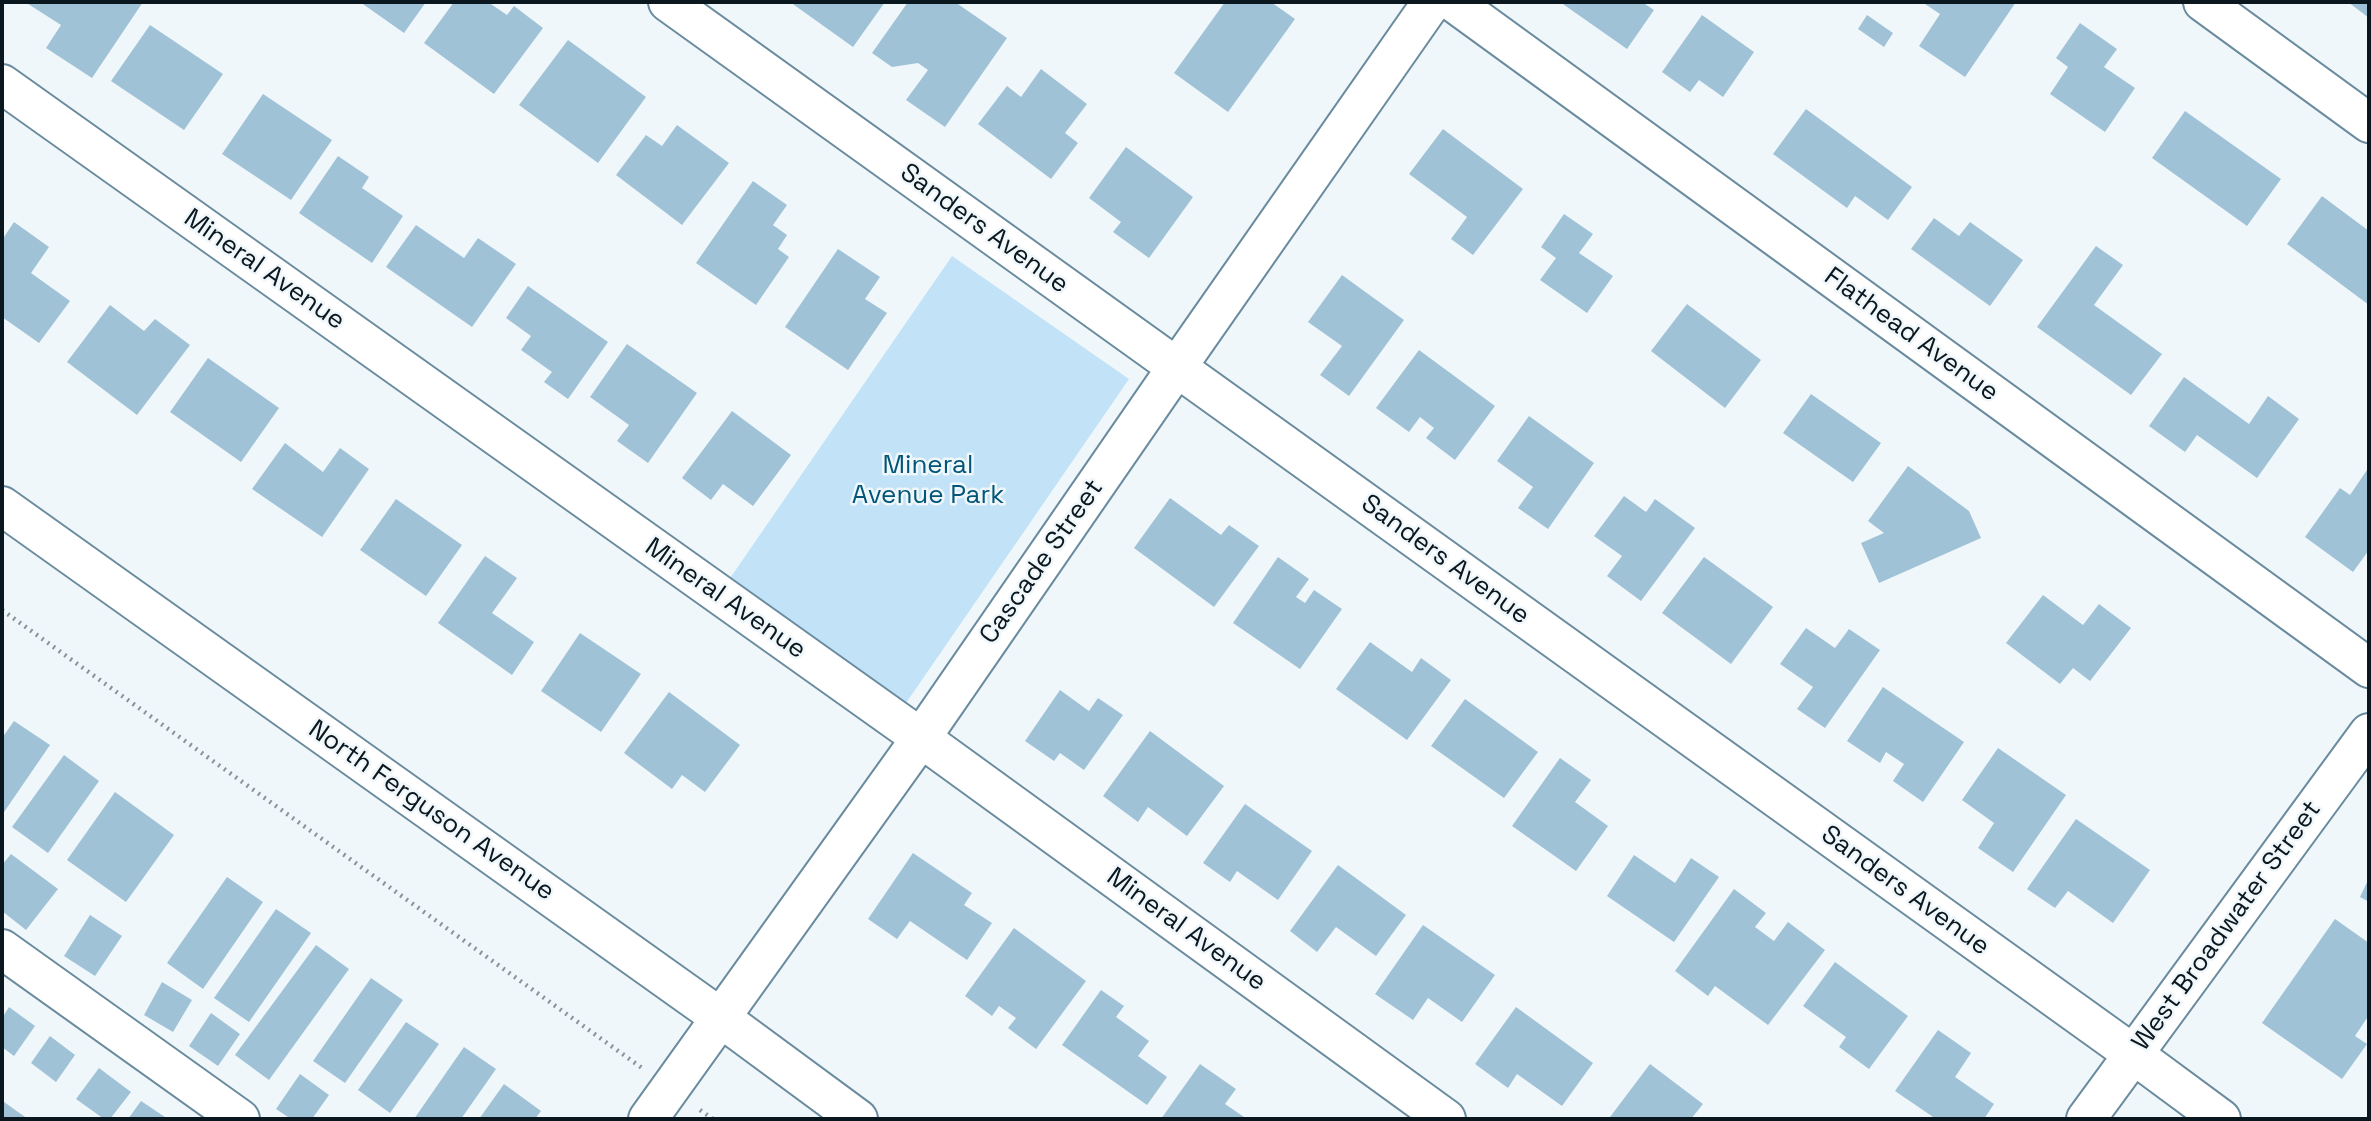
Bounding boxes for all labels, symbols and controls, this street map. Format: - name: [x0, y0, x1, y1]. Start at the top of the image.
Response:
- street label: Sanders Avenue: [894, 157, 1074, 301]
- street label: Mineral Avenue: [177, 203, 351, 337]
- street label: Flathead Avenue: [1818, 261, 2004, 409]
- park label: Mineral Avenue Park: [852, 450, 1004, 512]
- street label: Cascade Street: [974, 474, 1110, 650]
- street label: Sanders Avenue: [1355, 488, 1535, 632]
- street label: Mineral Avenue: [638, 532, 812, 666]
- street label: North Ferguson Avenue: [302, 714, 560, 908]
- street label: West Broadwater Street: [2126, 795, 2328, 1057]
- street label: Sanders Avenue: [1815, 819, 1995, 963]
- street label: Mineral Avenue: [1100, 862, 1272, 998]

